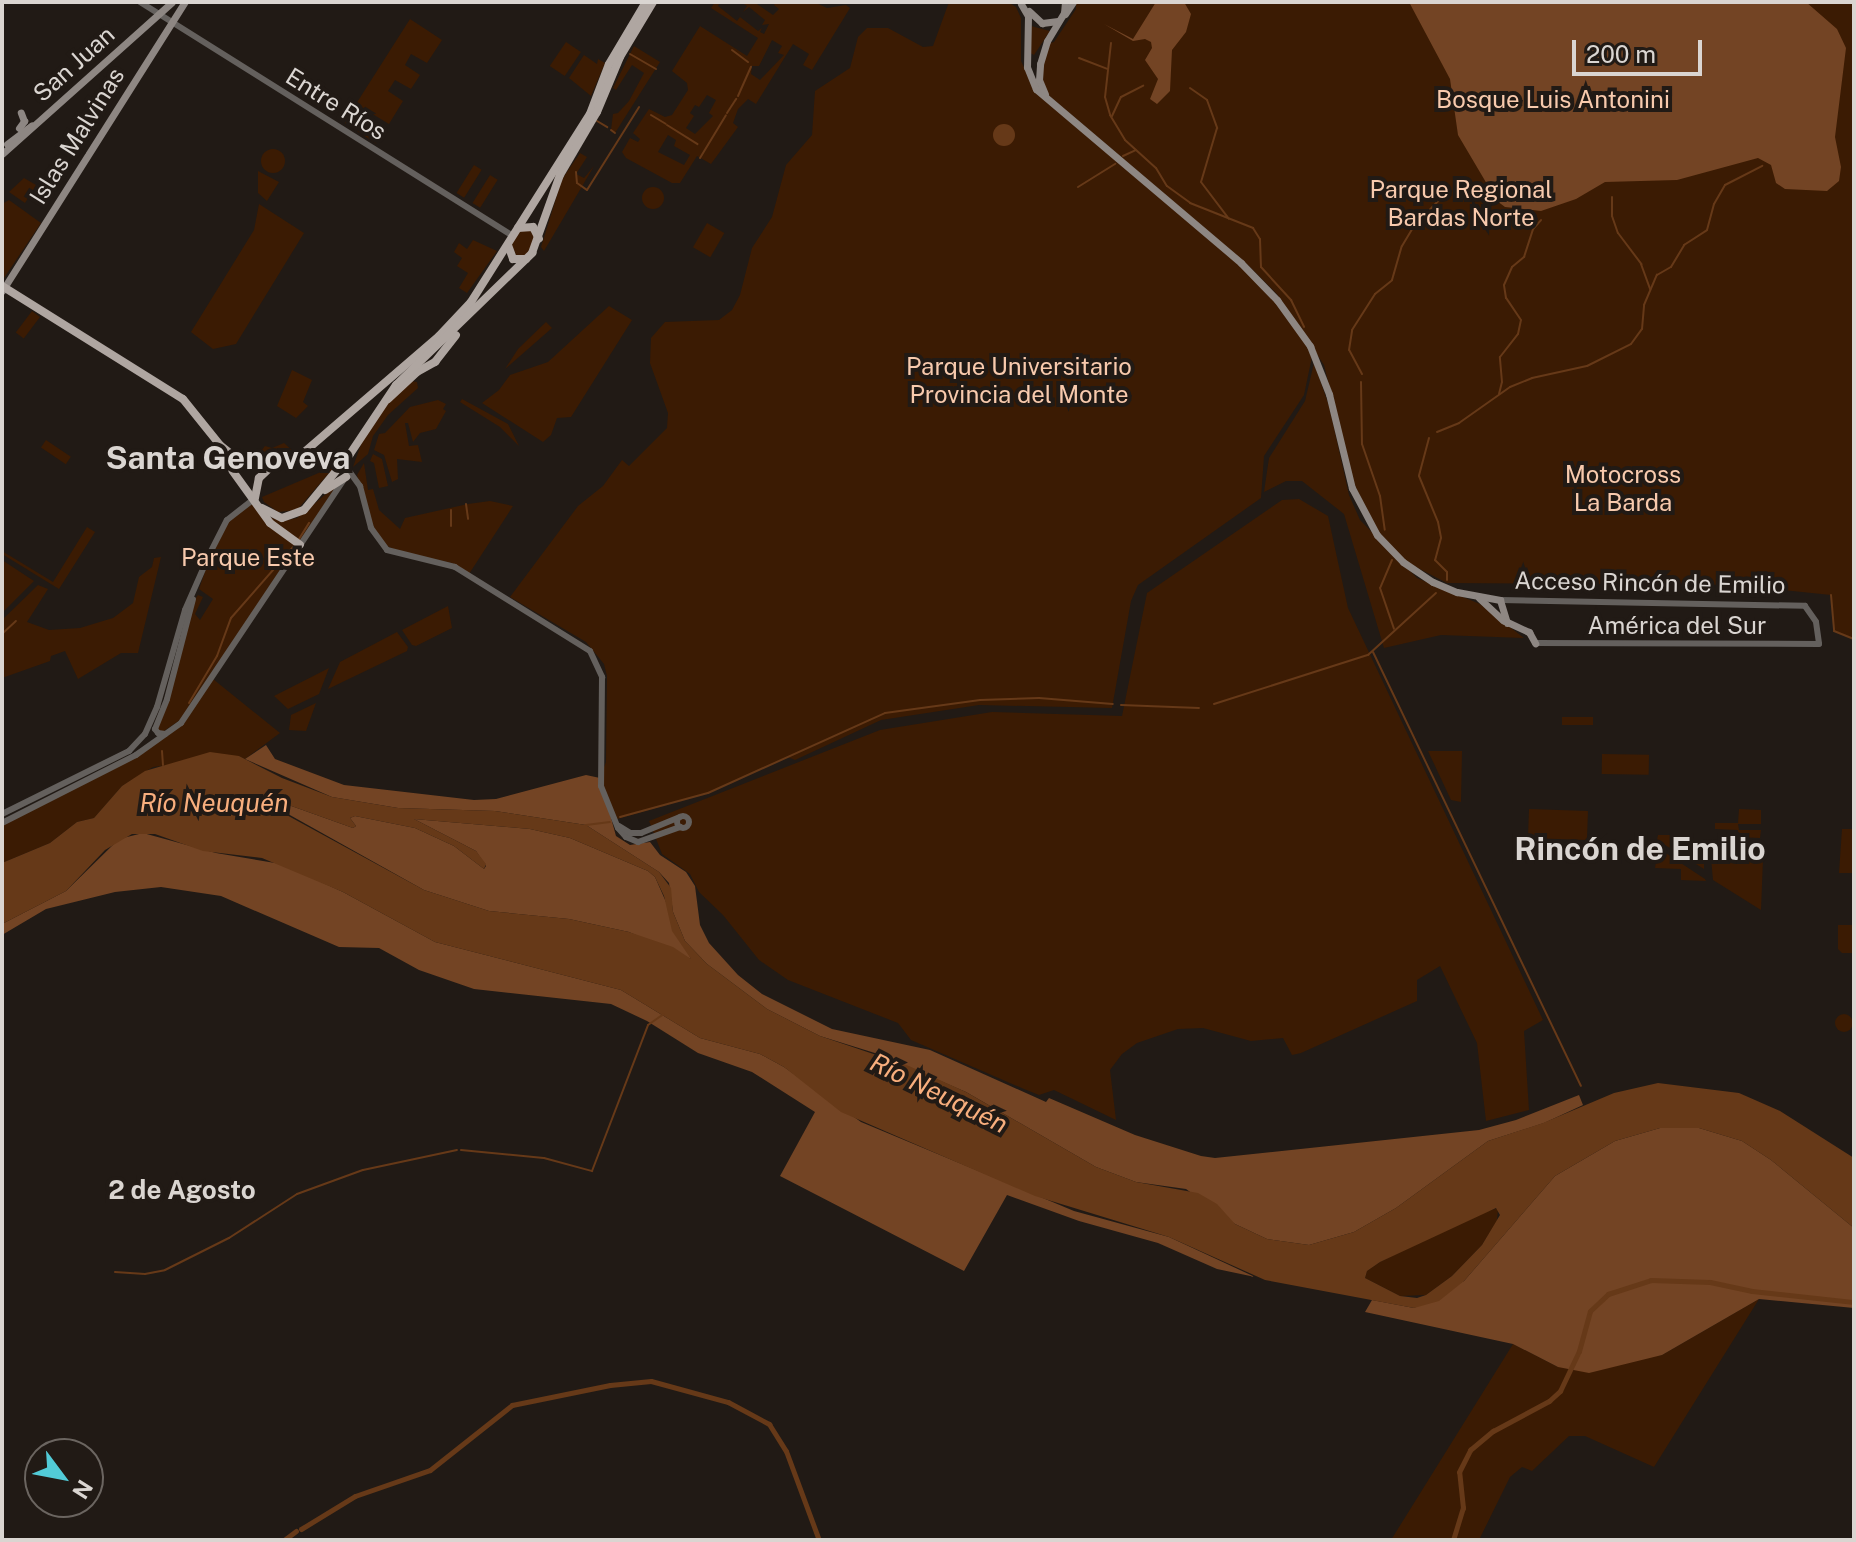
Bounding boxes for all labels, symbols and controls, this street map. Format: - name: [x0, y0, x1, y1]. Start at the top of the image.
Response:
- street label: San Juan: [27, 20, 121, 108]
- scale bar: [1576, 24, 1706, 74]
- text: 200 m: [1586, 40, 1656, 68]
- street label: Islas Malvinas: [24, 62, 130, 210]
- street label: Entre Ríos: [280, 62, 392, 146]
- park label: Bosque Luis Antonini: [1436, 86, 1670, 114]
- park label: Parque Regional Bardas Norte: [1369, 176, 1553, 232]
- park label: Parque Universitario Provincia del Monte: [906, 353, 1132, 409]
- district label: Santa Genoveva: [105, 439, 351, 477]
- park label: Motocross La Barda: [1565, 461, 1681, 517]
- park label: Parque Este: [181, 544, 315, 572]
- street label: Acceso Rincón de Emilio: [1514, 566, 1786, 600]
- street label: América del Sur: [1587, 612, 1767, 640]
- water label: Río Neuquén: [139, 787, 289, 819]
- district label: Rincón de Emilio: [1514, 830, 1766, 868]
- water label: Río Neuquén: [865, 1046, 1013, 1140]
- district label: 2 de Agosto: [108, 1174, 256, 1206]
- north arrow: [24, 1438, 104, 1518]
- text: N: [67, 1475, 98, 1504]

